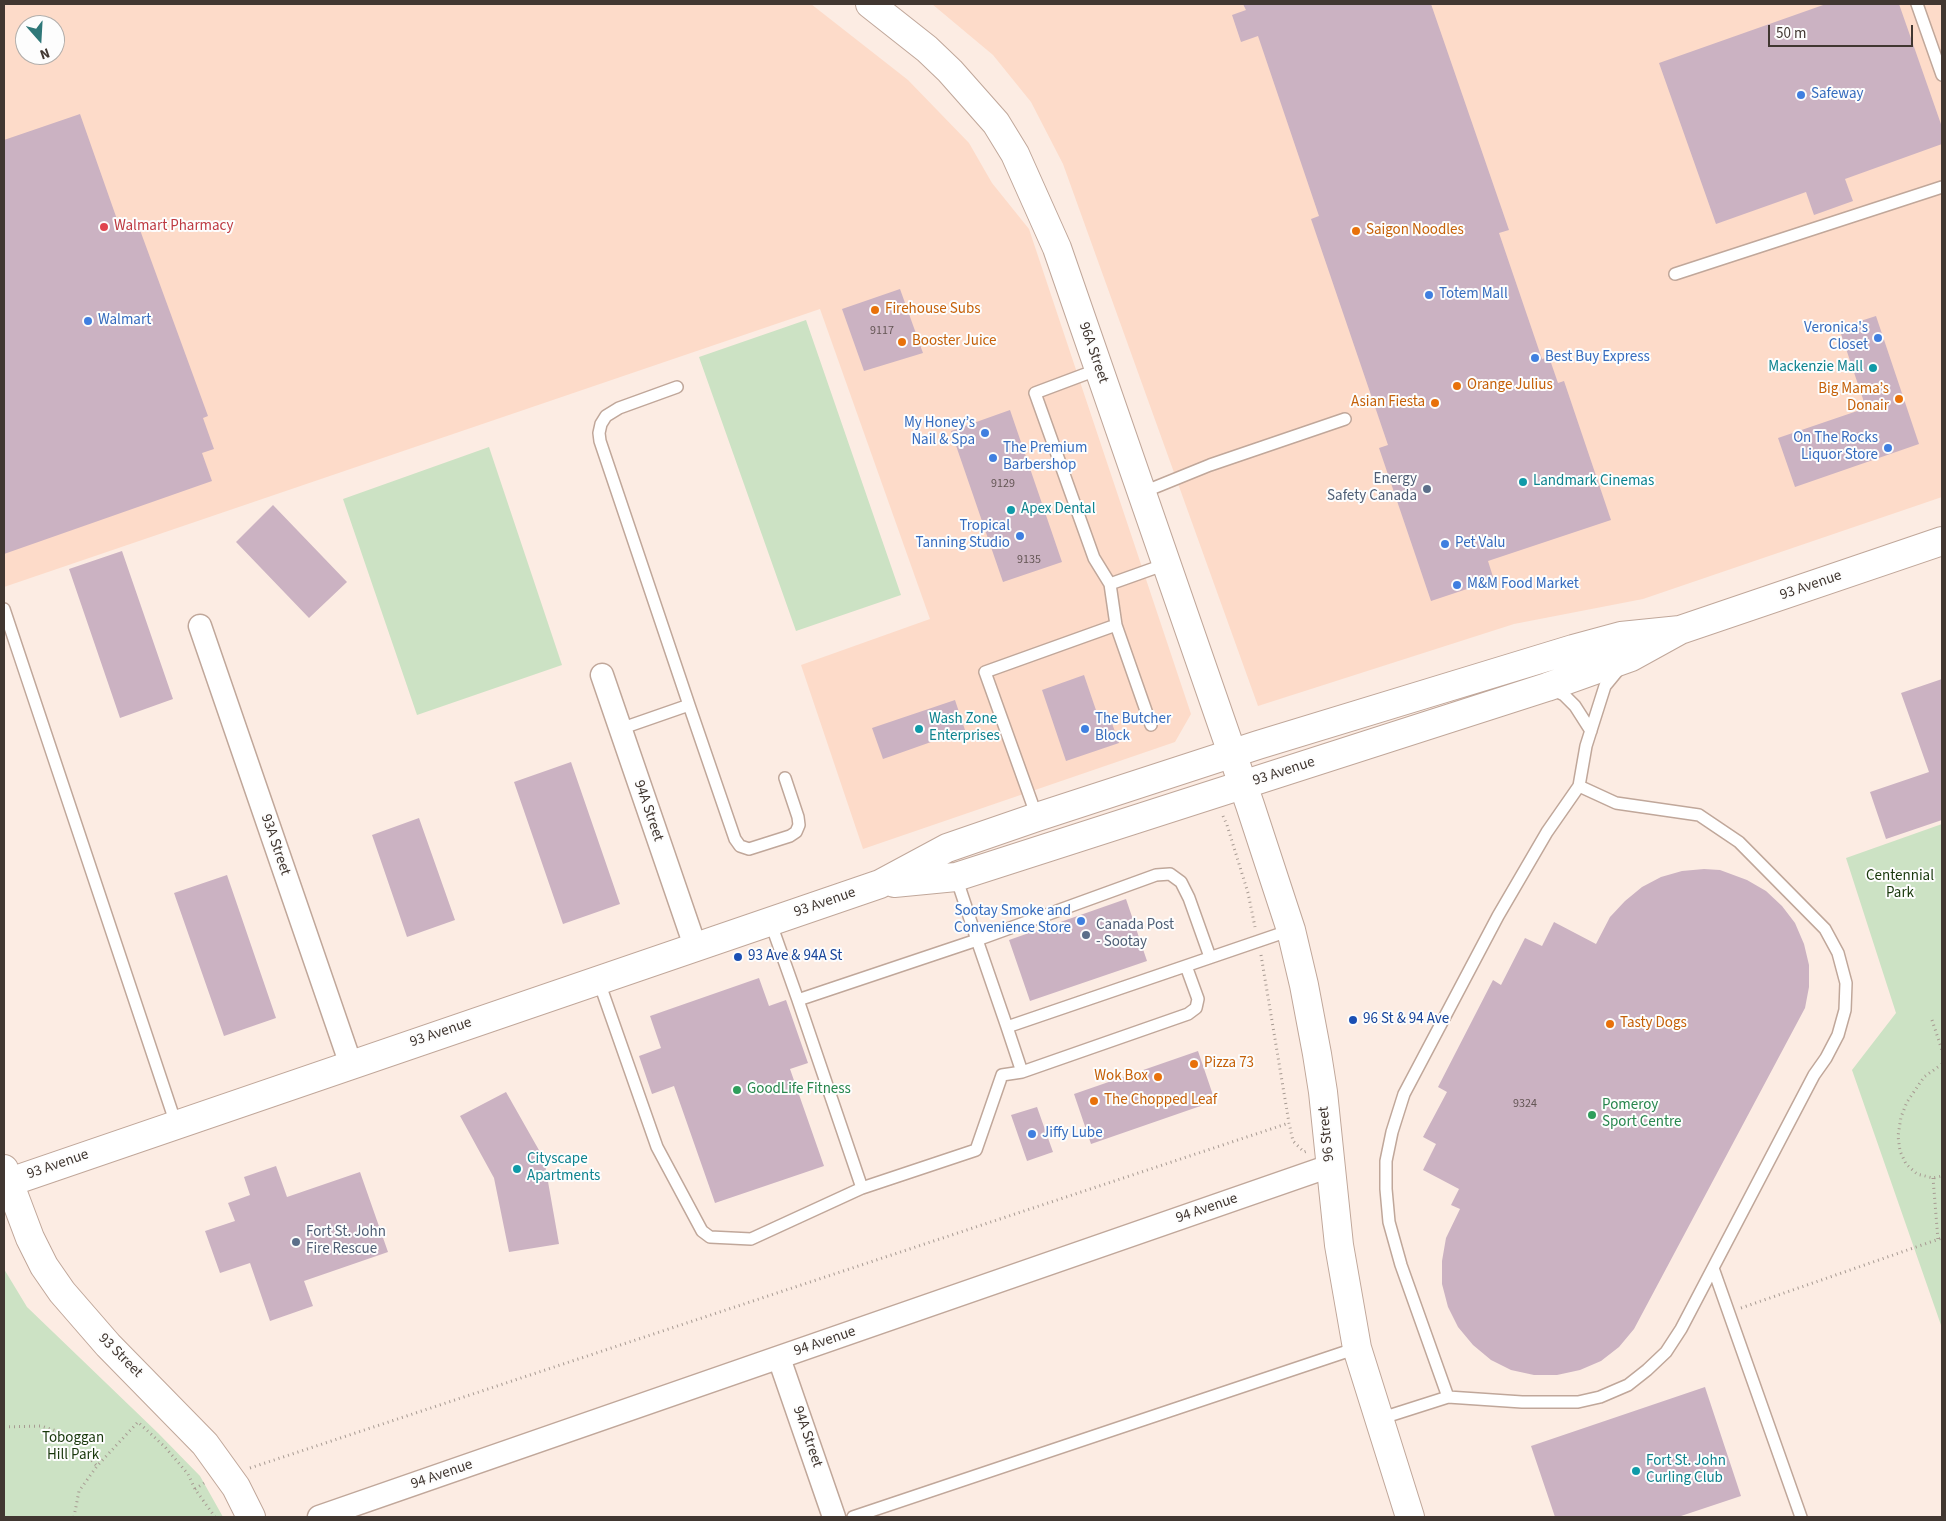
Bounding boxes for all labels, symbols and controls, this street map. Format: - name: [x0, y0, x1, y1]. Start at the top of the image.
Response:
- north arrow: [15, 15, 65, 65]
- scale bar: [1771, 15, 1916, 47]
- text: 50 m: [1776, 23, 1806, 44]
- text: N: [37, 42, 52, 64]
- place label: Safeway: [1811, 86, 1864, 104]
- marker: Safeway: [1795, 89, 1807, 101]
- place label: Walmart Pharmacy: [114, 218, 234, 236]
- marker: Walmart Pharmacy: [98, 221, 110, 233]
- place label: Saigon Noodles: [1366, 222, 1464, 240]
- marker: Saigon Noodles: [1350, 225, 1362, 237]
- place label: Totem Mall: [1439, 286, 1508, 304]
- marker: Totem Mall: [1423, 289, 1435, 301]
- place label: Firehouse Subs: [885, 301, 980, 319]
- marker: Firehouse Subs: [869, 304, 881, 316]
- place label: Walmart: [98, 312, 151, 330]
- marker: Walmart: [82, 315, 94, 327]
- street label: 96A Street: [1074, 320, 1112, 386]
- place label: Veronica's Closet: [1804, 320, 1868, 355]
- house number: 9117: [870, 324, 894, 338]
- marker: Veronica's Closet: [1872, 332, 1884, 344]
- place label: Booster Juice: [912, 333, 997, 351]
- marker: Booster Juice: [896, 336, 908, 348]
- place label: Best Buy Express: [1545, 349, 1650, 367]
- marker: Best Buy Express: [1529, 352, 1541, 364]
- place label: Mackenzie Mall: [1768, 359, 1863, 377]
- marker: Mackenzie Mall: [1867, 362, 1879, 374]
- place label: Orange Julius: [1467, 377, 1553, 395]
- marker: Orange Julius: [1451, 380, 1463, 392]
- place label: Big Mama’s Donair: [1818, 381, 1889, 416]
- marker: Big Mama’s Donair: [1893, 393, 1905, 405]
- place label: Asian Fiesta: [1351, 394, 1425, 412]
- marker: Asian Fiesta: [1429, 397, 1441, 409]
- place label: My Honey’s Nail & Spa: [904, 415, 975, 450]
- marker: My Honey’s Nail & Spa: [979, 427, 991, 439]
- place label: On The Rocks Liquor Store: [1793, 430, 1878, 465]
- place label: The Premium Barbershop: [1003, 440, 1087, 475]
- marker: On The Rocks Liquor Store: [1882, 442, 1894, 454]
- marker: The Premium Barbershop: [987, 452, 999, 464]
- place label: Energy Safety Canada: [1327, 471, 1417, 506]
- place label: Landmark Cinemas: [1533, 473, 1654, 491]
- marker: Landmark Cinemas: [1517, 476, 1529, 488]
- house number: 9129: [991, 477, 1015, 491]
- marker: Energy Safety Canada: [1421, 483, 1433, 495]
- place label: Apex Dental: [1021, 501, 1095, 519]
- marker: Apex Dental: [1005, 504, 1017, 516]
- place label: Tropical Tanning Studio: [916, 518, 1010, 553]
- marker: Tropical Tanning Studio: [1014, 530, 1026, 542]
- place label: Pet Valu: [1455, 535, 1505, 553]
- marker: Pet Valu: [1439, 538, 1451, 550]
- house number: 9135: [1017, 553, 1041, 567]
- street label: 93 Avenue: [1778, 567, 1844, 605]
- place label: M&M Food Market: [1467, 576, 1579, 594]
- marker: M&M Food Market: [1451, 579, 1463, 591]
- place label: Wash Zone Enterprises: [929, 711, 1000, 746]
- place label: The Butcher Block: [1095, 711, 1171, 746]
- marker: Wash Zone Enterprises: [913, 723, 925, 735]
- marker: The Butcher Block: [1079, 723, 1091, 735]
- street label: 93 Avenue: [1251, 754, 1317, 790]
- street label: 94A Street: [629, 778, 667, 844]
- street label: 93A Street: [256, 812, 294, 878]
- park label: Centennial Park: [1866, 868, 1934, 903]
- street label: 93 Avenue: [792, 884, 858, 922]
- place label: Sootay Smoke and Convenience Store: [954, 903, 1071, 938]
- marker: Sootay Smoke and Convenience Store: [1075, 915, 1087, 927]
- place label: Canada Post - Sootay: [1096, 917, 1174, 952]
- marker: Canada Post - Sootay: [1080, 929, 1092, 941]
- place label: 93 Ave & 94A St: [748, 948, 842, 966]
- marker: 93 Ave & 94A St: [732, 951, 744, 963]
- place label: 96 St & 94 Ave: [1363, 1011, 1449, 1029]
- street label: 93 Avenue: [408, 1014, 474, 1052]
- marker: 96 St & 94 Ave: [1347, 1014, 1359, 1026]
- place label: Tasty Dogs: [1620, 1015, 1687, 1033]
- marker: Tasty Dogs: [1604, 1018, 1616, 1030]
- place label: Pizza 73: [1204, 1055, 1254, 1073]
- marker: Pizza 73: [1188, 1058, 1200, 1070]
- place label: Wok Box: [1094, 1068, 1148, 1086]
- marker: Wok Box: [1152, 1071, 1164, 1083]
- place label: GoodLife Fitness: [747, 1081, 851, 1099]
- marker: GoodLife Fitness: [731, 1084, 743, 1096]
- place label: The Chopped Leaf: [1104, 1092, 1217, 1110]
- marker: The Chopped Leaf: [1088, 1095, 1100, 1107]
- house number: 9324: [1513, 1097, 1537, 1111]
- place label: Pomeroy Sport Centre: [1602, 1097, 1682, 1132]
- street label: 96 Street: [1315, 1105, 1339, 1163]
- marker: Pomeroy Sport Centre: [1586, 1109, 1598, 1121]
- place label: Jiffy Lube: [1042, 1125, 1103, 1143]
- marker: Jiffy Lube: [1026, 1128, 1038, 1140]
- street label: 93 Avenue: [25, 1146, 91, 1184]
- place label: Cityscape Apartments: [527, 1151, 600, 1186]
- marker: Cityscape Apartments: [511, 1163, 523, 1175]
- street label: 94 Avenue: [1174, 1190, 1240, 1228]
- place label: Fort St. John Fire Rescue: [306, 1224, 386, 1259]
- marker: Fort St. John Fire Rescue: [290, 1236, 302, 1248]
- street label: 94 Avenue: [792, 1323, 858, 1361]
- street label: 93 Street: [94, 1330, 146, 1382]
- street label: 94A Street: [788, 1404, 826, 1470]
- park label: Toboggan Hill Park: [42, 1430, 104, 1465]
- place label: Fort St. John Curling Club: [1646, 1453, 1726, 1488]
- street label: 94 Avenue: [409, 1456, 475, 1494]
- marker: Fort St. John Curling Club: [1630, 1465, 1642, 1477]

